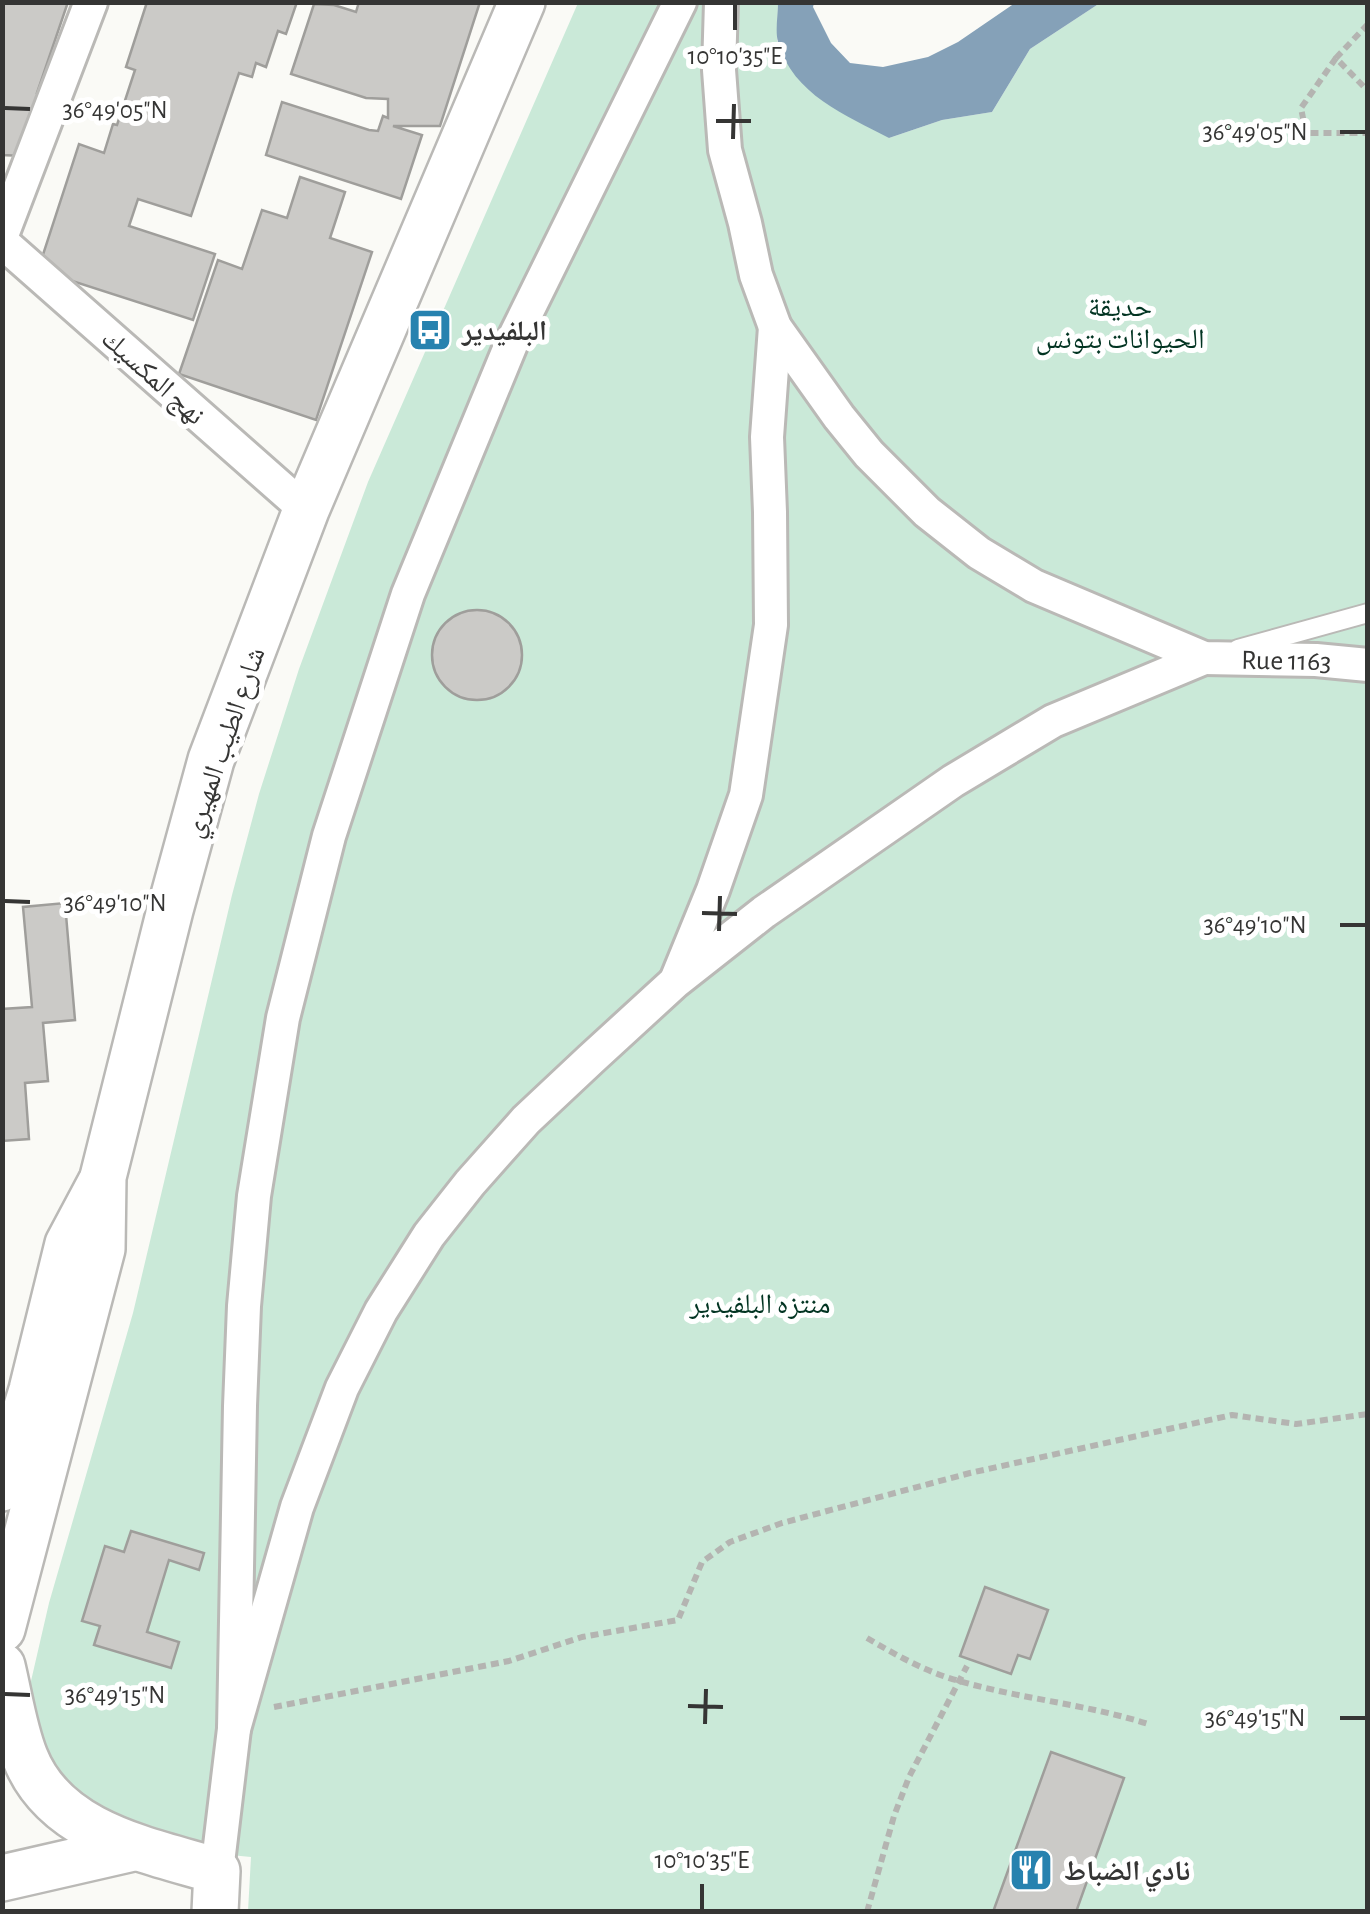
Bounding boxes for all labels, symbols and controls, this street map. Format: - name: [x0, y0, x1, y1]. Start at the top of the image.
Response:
- text: 10°10'35"E: [688, 44, 782, 69]
- text: 36°49'05"N: [62, 98, 168, 123]
- text: 36°49'05"N: [1202, 120, 1308, 145]
- park label: حديقة الحيوانات بتونس: [1035, 294, 1205, 356]
- bus stop icon: البلفيدير: [407, 307, 453, 353]
- place label: البلفيدير: [461, 318, 547, 347]
- street label: نهج المكسيك: [94, 324, 210, 432]
- street label: شارع الطيب المهيري: [179, 644, 277, 844]
- street label: Rue 1163: [1241, 647, 1333, 677]
- text: 36°49'10"N: [63, 891, 167, 916]
- text: 36°49'10"N: [1203, 913, 1307, 938]
- park label: منتزه البلفيدير: [688, 1291, 831, 1319]
- text: 36°49'15"N: [65, 1683, 165, 1708]
- text: 36°49'15"N: [1205, 1706, 1305, 1731]
- restaurant icon: نادي الضباط: [1008, 1847, 1054, 1893]
- text: 10°10'35"E: [655, 1848, 749, 1873]
- place label: نادي الضباط: [1064, 1858, 1190, 1893]

